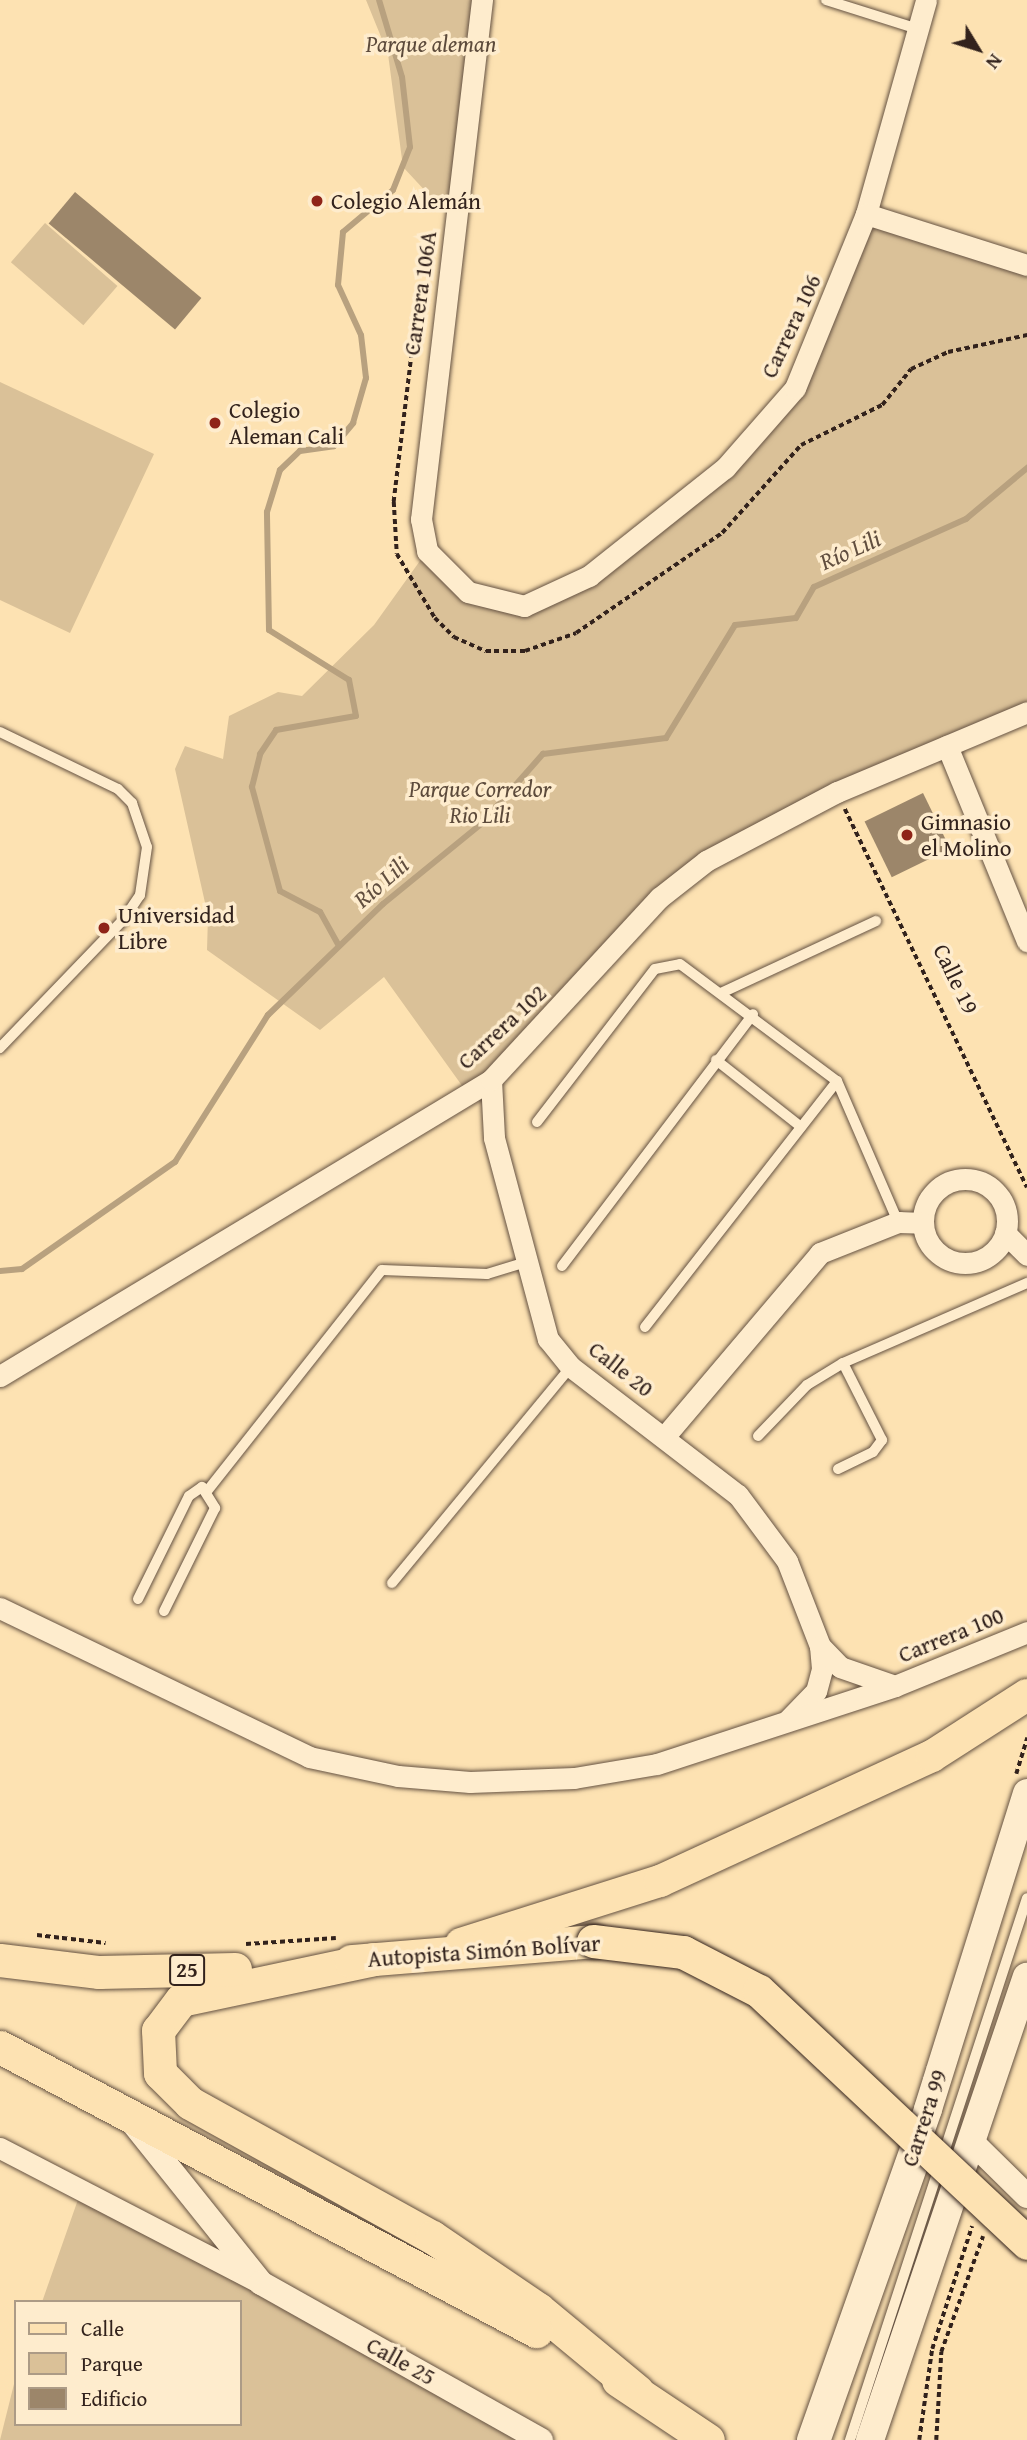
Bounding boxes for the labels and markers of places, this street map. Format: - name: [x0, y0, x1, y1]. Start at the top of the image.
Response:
- place label: Colegio Alemán: [331, 187, 481, 215]
- marker: Colegio Alemán: [309, 193, 325, 209]
- place label: Colegio Aleman Cali: [229, 396, 344, 450]
- marker: Colegio Aleman Cali: [207, 415, 223, 431]
- place label: Gimnasio el Molino: [921, 808, 1011, 862]
- marker: Gimnasio el Molino: [899, 827, 915, 843]
- place label: Universidad Libre: [118, 901, 235, 955]
- marker: Universidad Libre: [96, 920, 112, 936]

